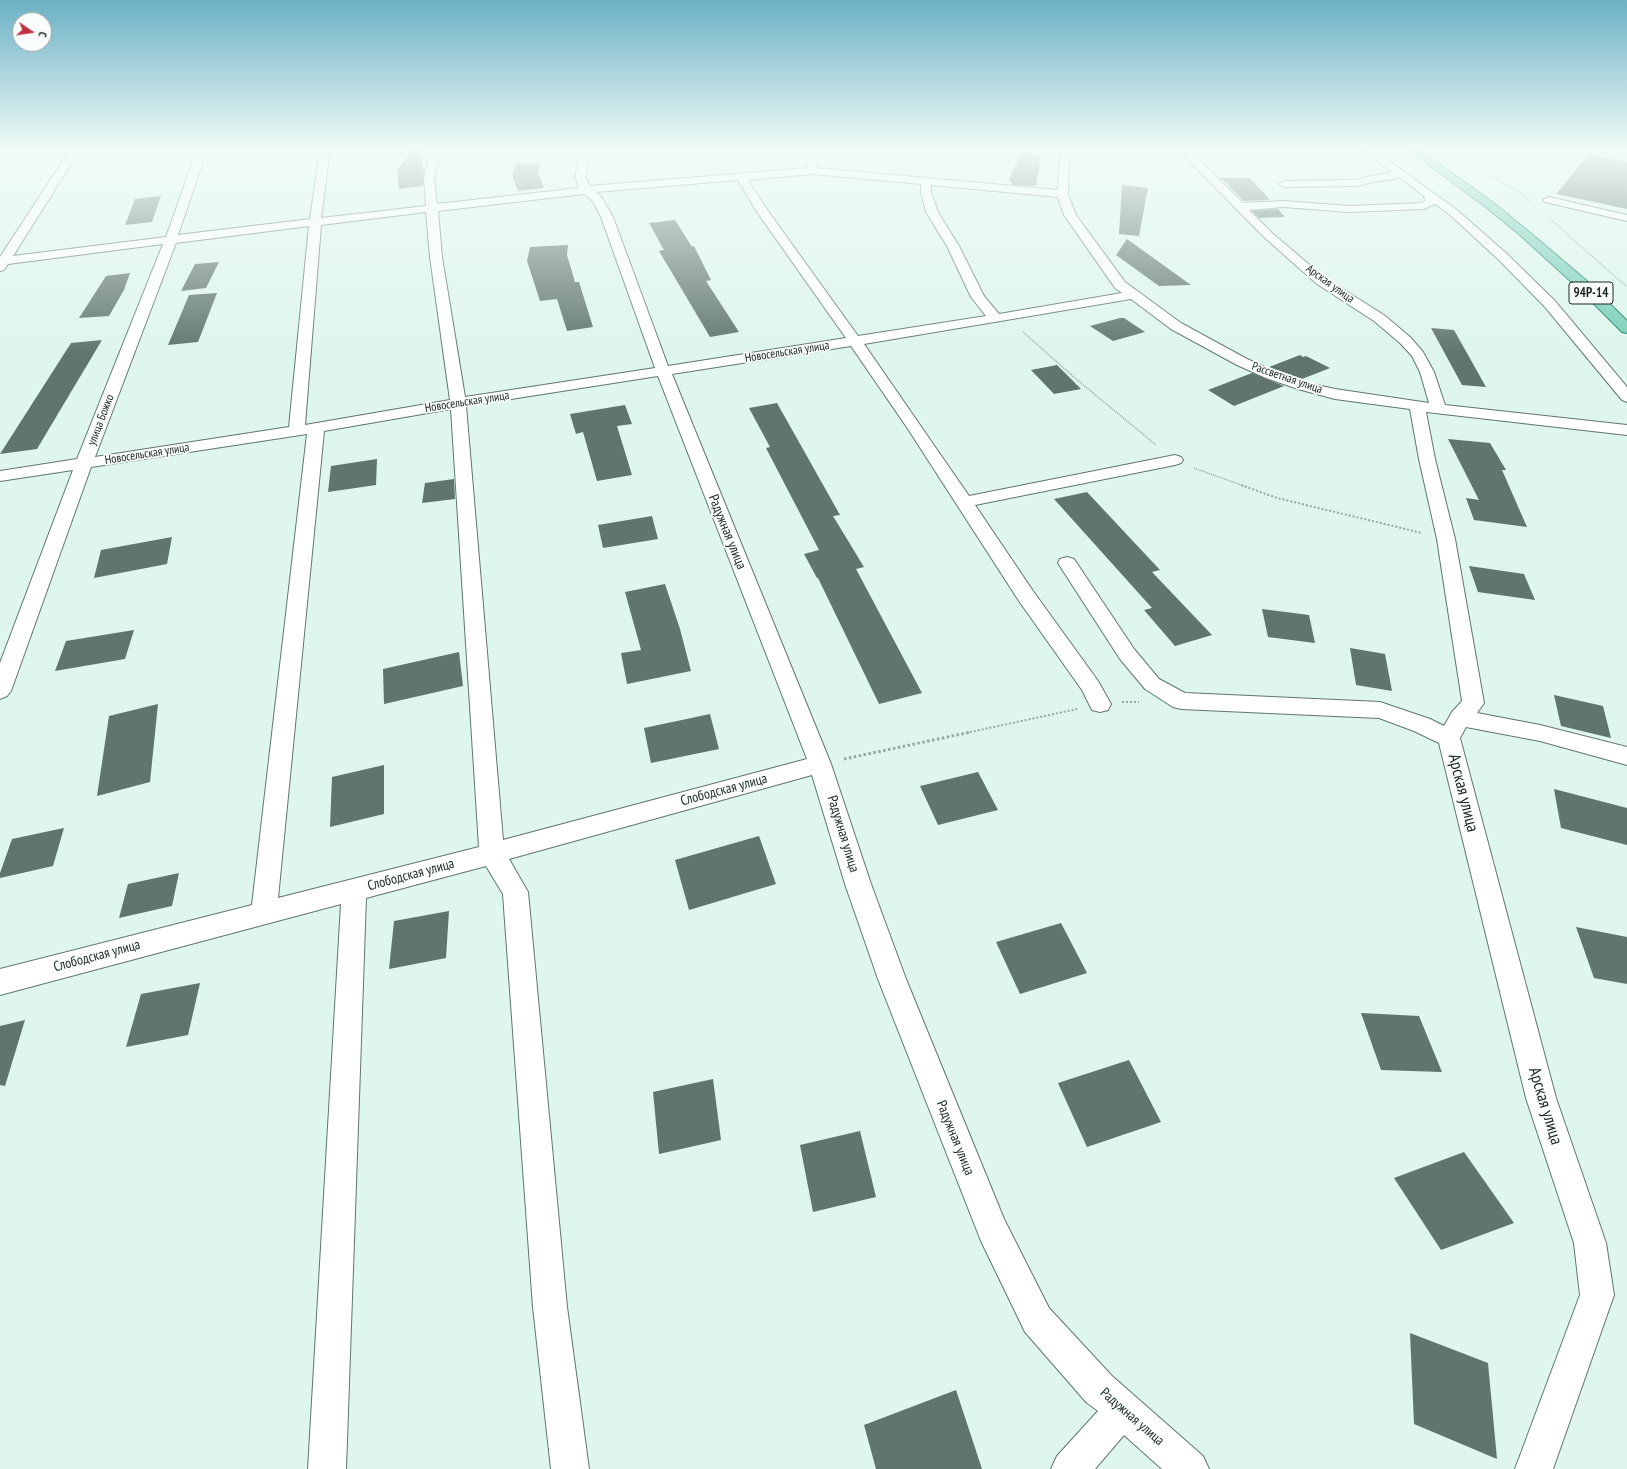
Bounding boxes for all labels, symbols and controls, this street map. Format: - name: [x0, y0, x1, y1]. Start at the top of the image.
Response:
- north arrow: [12, 12, 52, 52]
- text: С: [35, 30, 50, 39]
- street label: Арская улица: [1303, 262, 1357, 306]
- road number: 94Р-14: [1569, 282, 1613, 304]
- street label: Новосельская улица: [744, 338, 830, 366]
- street label: Рассветная улица: [1250, 359, 1324, 397]
- street label: Новосельская улица: [424, 388, 510, 416]
- street label: улица Божко: [85, 392, 117, 448]
- street label: Новосельская улица: [104, 440, 190, 468]
- street label: Радужная улица: [704, 492, 750, 572]
- street label: Арская улица: [1443, 752, 1483, 834]
- street label: Слободская улица: [679, 770, 769, 810]
- street label: Радужная улица: [823, 794, 863, 874]
- street label: Слободская улица: [366, 855, 456, 895]
- street label: Слободская улица: [52, 936, 142, 976]
- street label: Арская улица: [1524, 1065, 1566, 1147]
- street label: Радужная улица: [932, 1098, 978, 1178]
- street label: Радужная улица: [1097, 1385, 1167, 1449]

